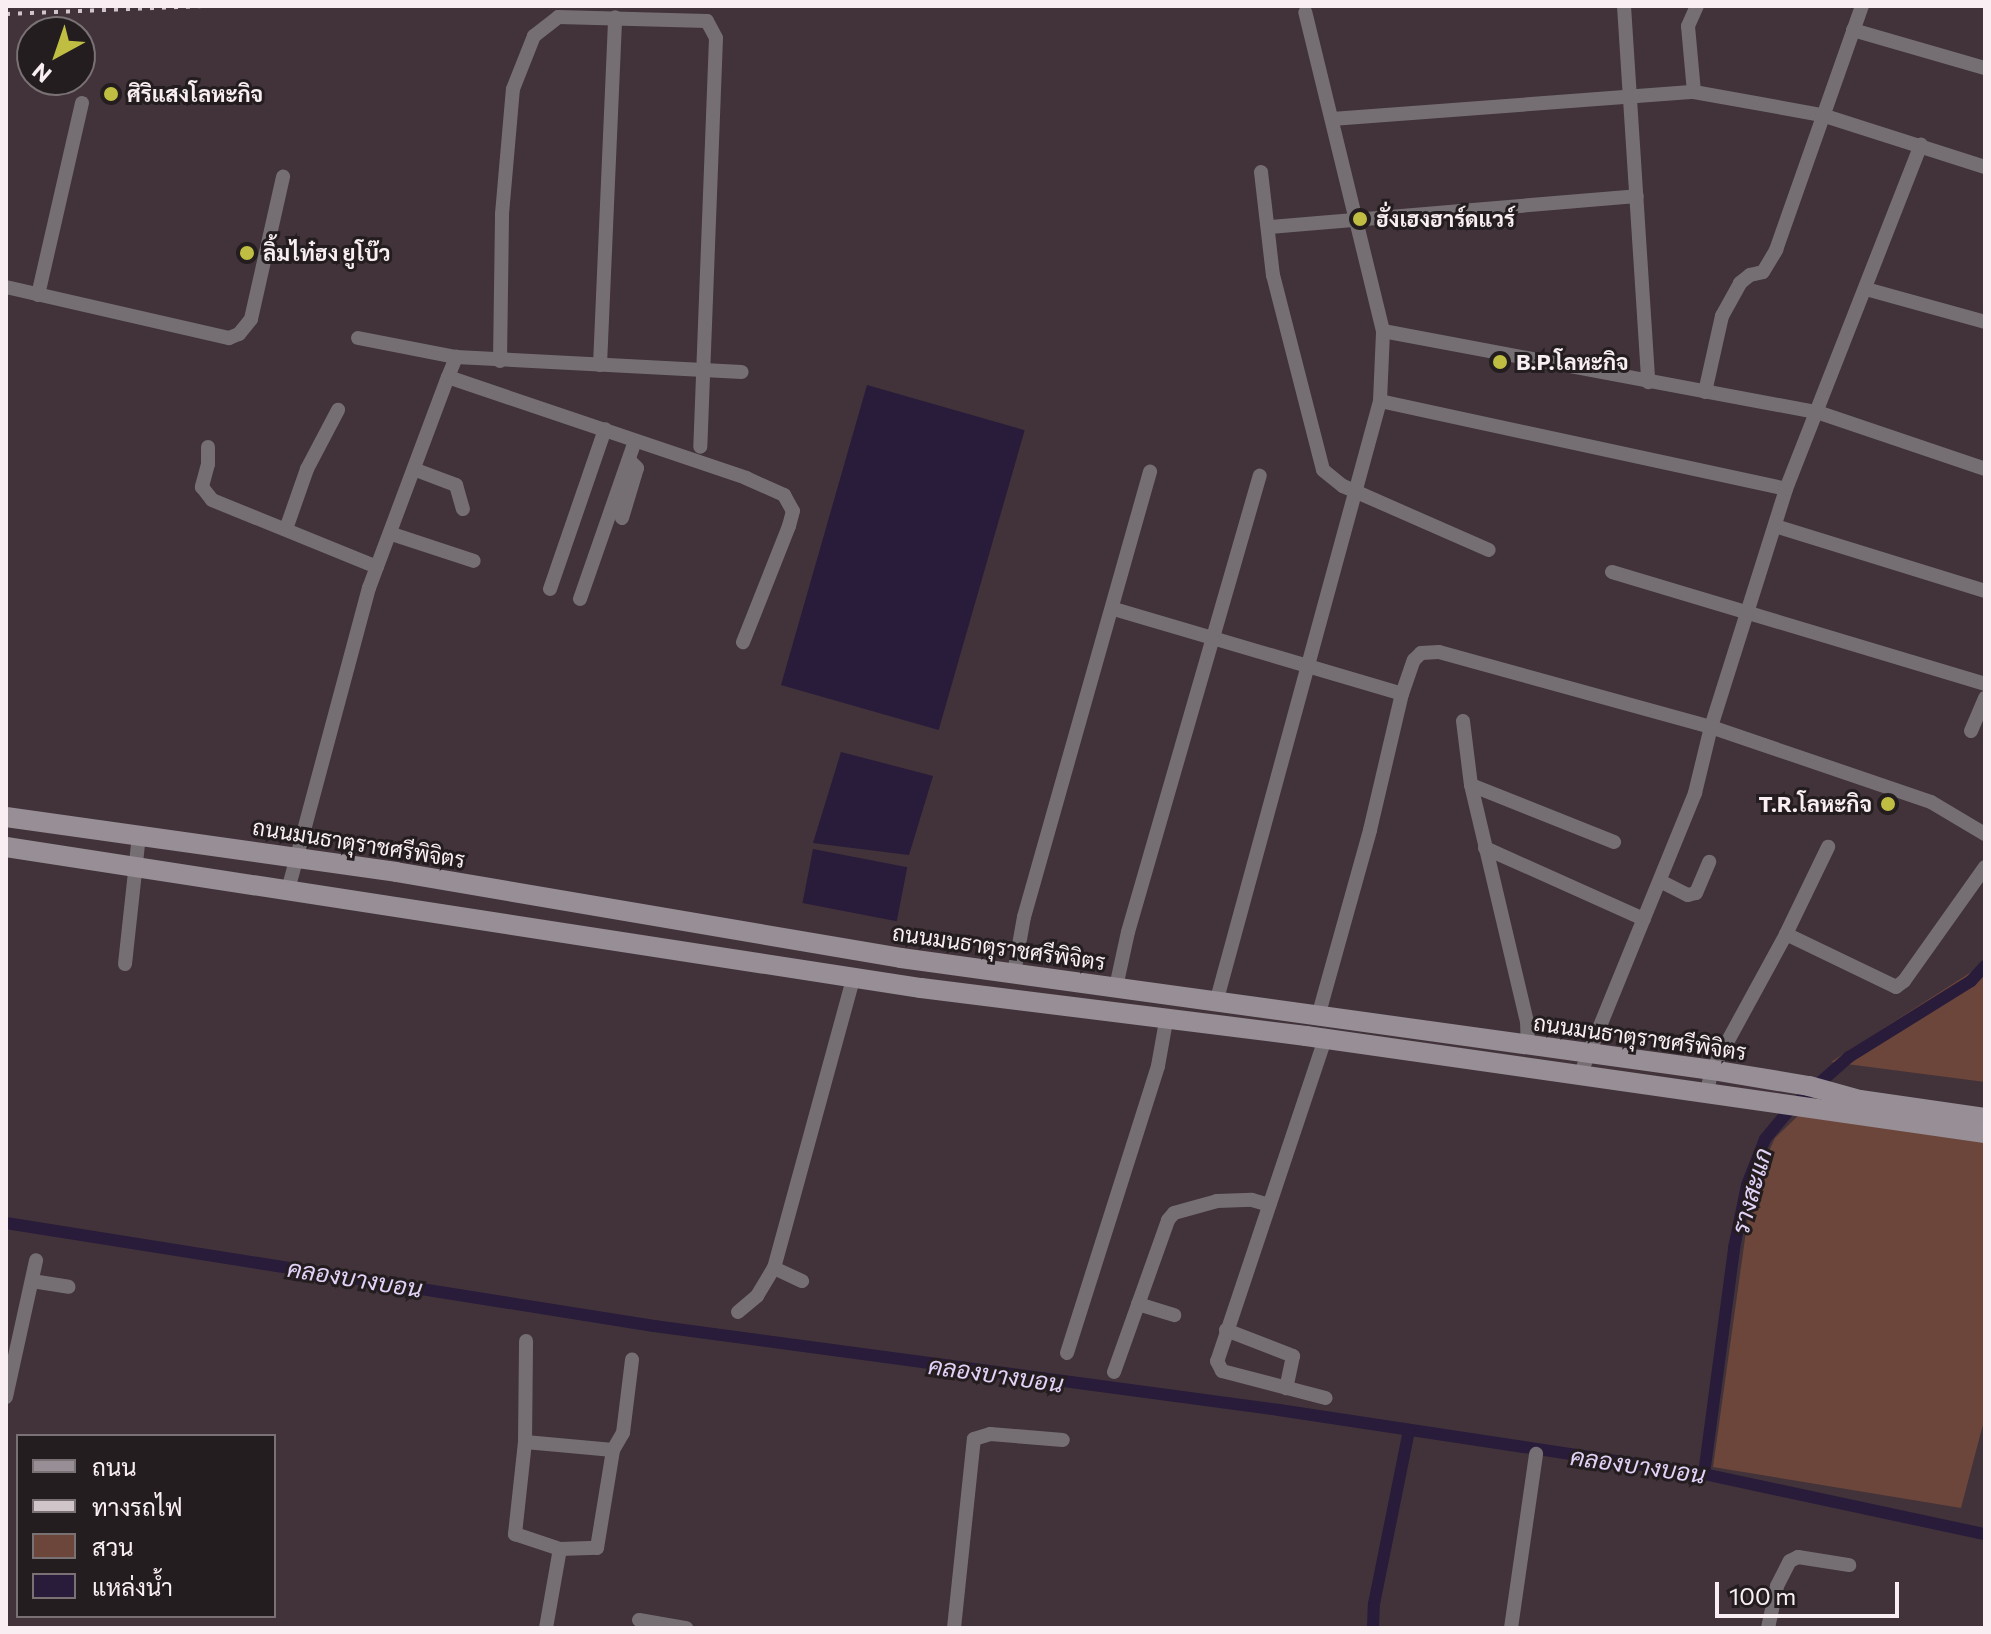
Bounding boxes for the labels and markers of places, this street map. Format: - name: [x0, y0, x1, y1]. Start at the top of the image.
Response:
- place label: ศิริแสงโลหะกิจ: [127, 81, 263, 107]
- marker: ศิริแสงโลหะกิจ: [102, 85, 120, 103]
- place label: ฮั่งเฮงฮาร์ดแวร์: [1376, 206, 1515, 232]
- marker: ฮั่งเฮงฮาร์ดแวร์: [1351, 210, 1369, 228]
- place label: ลิ้มไท๋ฮง ยูโบ๊ว: [263, 240, 391, 266]
- marker: ลิ้มไท๋ฮง ยูโบ๊ว: [238, 244, 256, 262]
- place label: B.P.โลหะกิจ: [1516, 349, 1629, 375]
- marker: B.P.โลหะกิจ: [1491, 353, 1509, 371]
- place label: T.R.โลหะกิจ: [1758, 791, 1872, 817]
- marker: T.R.โลหะกิจ: [1879, 795, 1897, 813]

